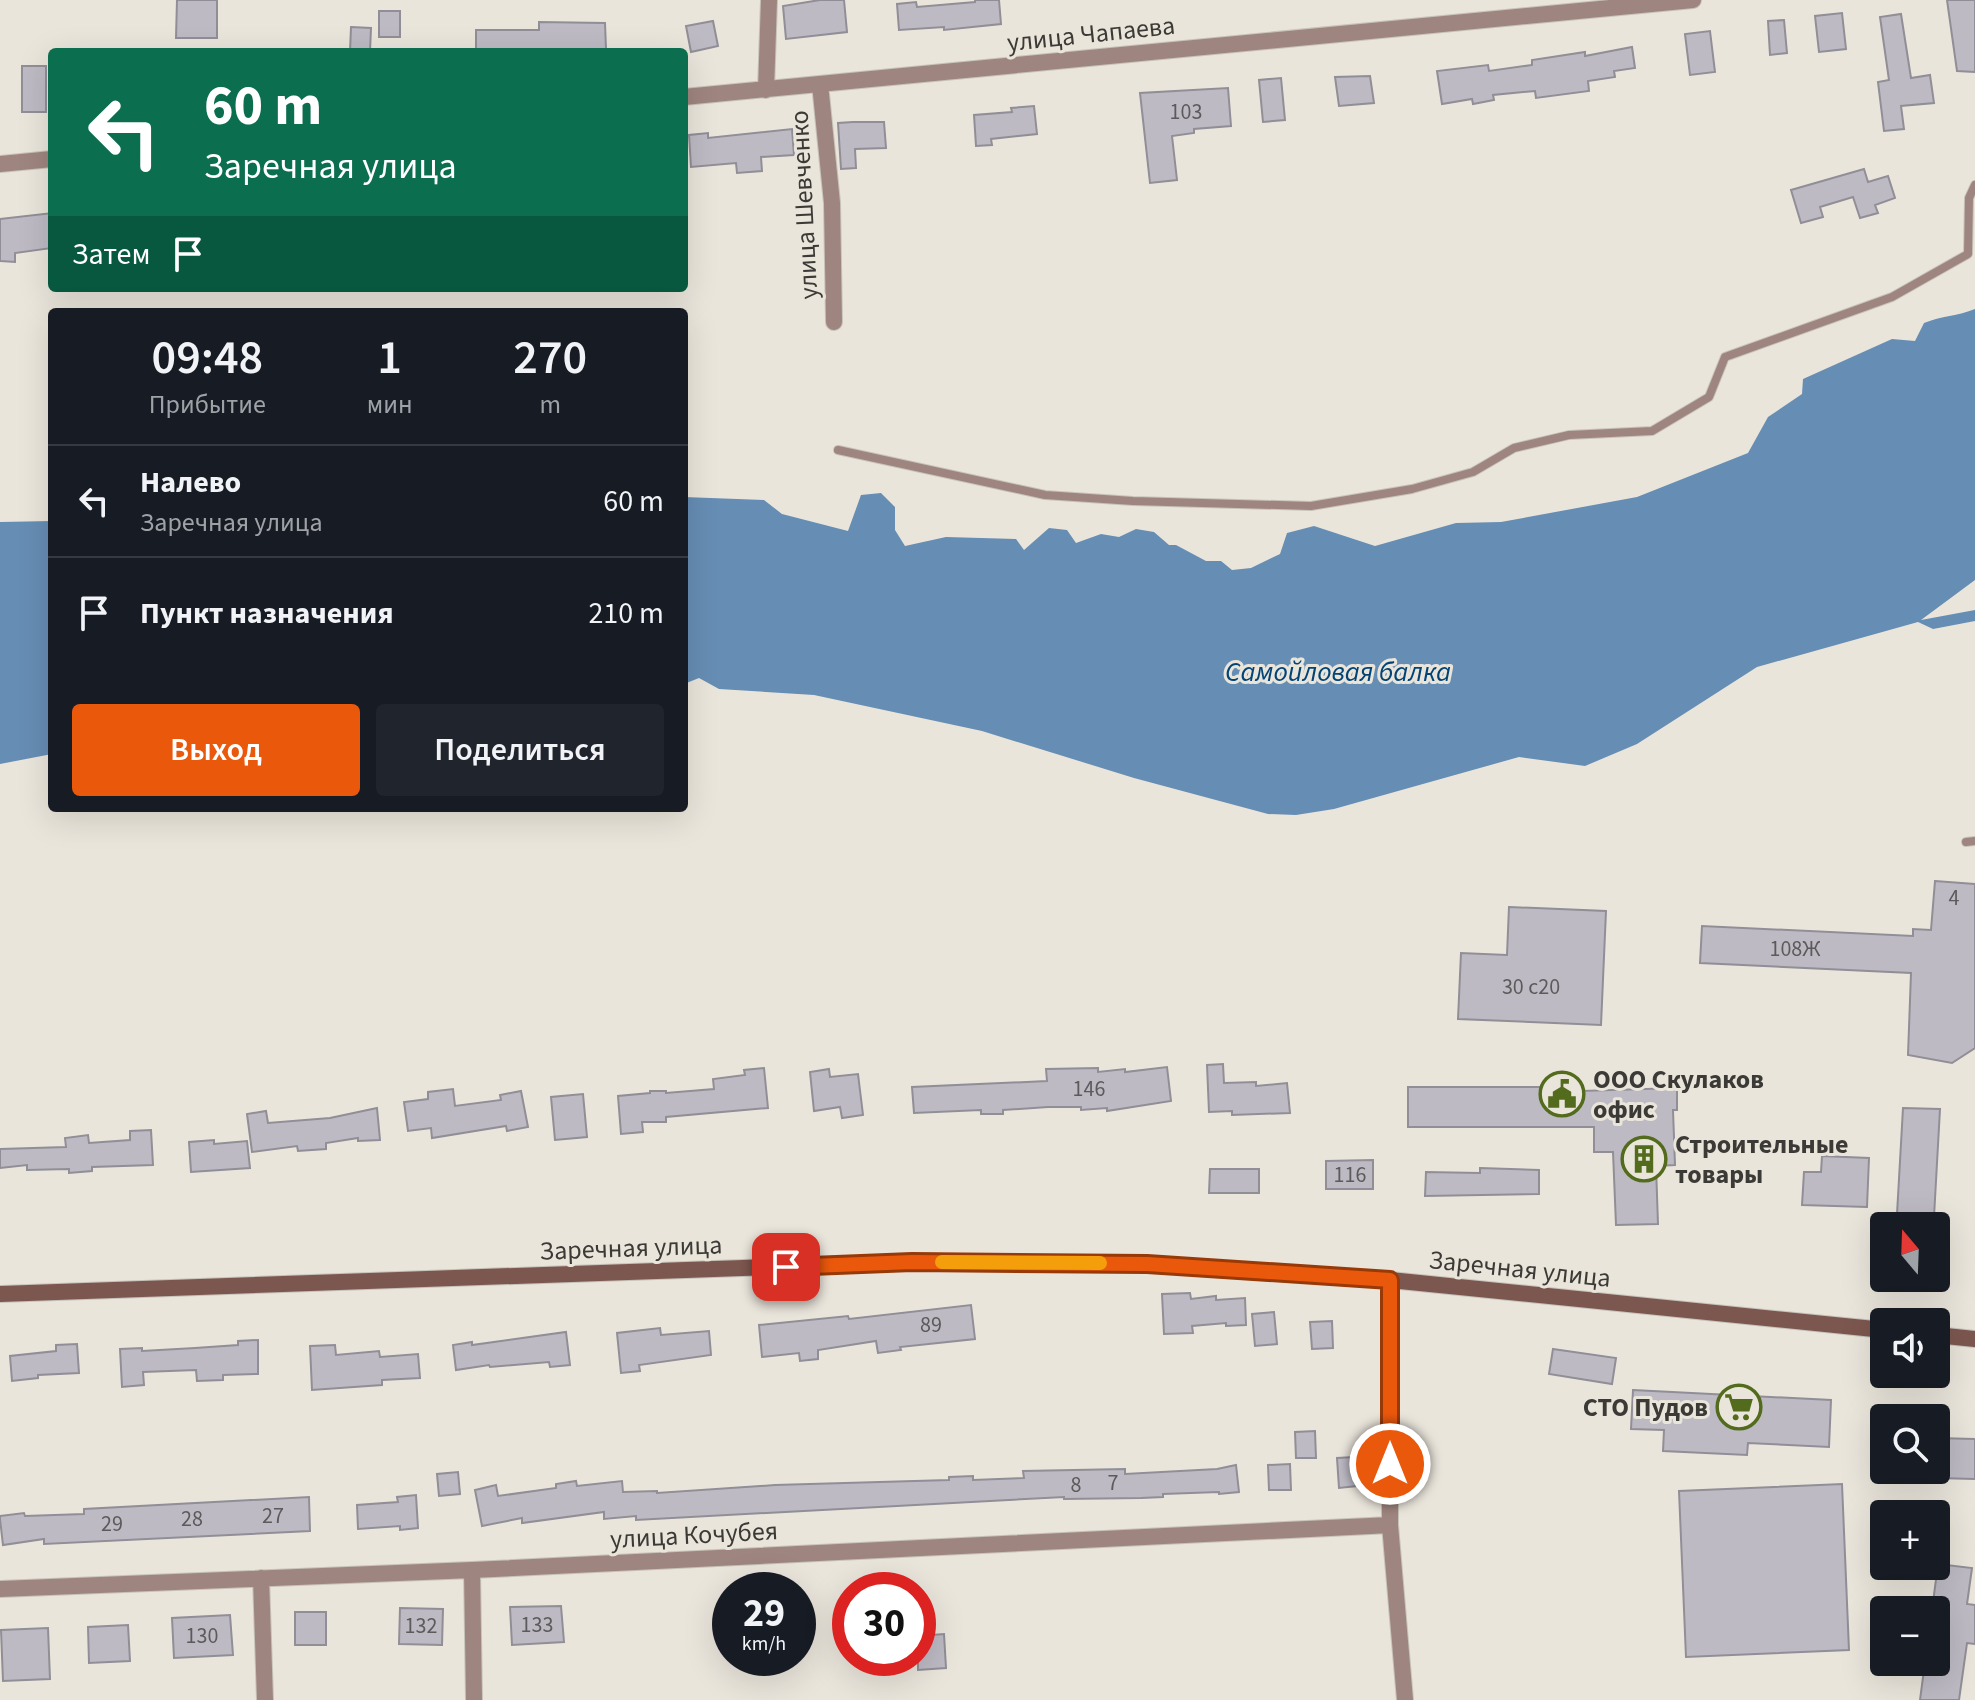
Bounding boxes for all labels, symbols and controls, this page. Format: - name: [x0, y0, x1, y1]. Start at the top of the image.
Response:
- street label: улица Чапаева: [1005, 7, 1177, 61]
- text: 60 m: [204, 67, 322, 146]
- icon: left: [72, 80, 176, 184]
- house number: 103: [1170, 96, 1202, 128]
- street label: улица Шевченко: [781, 109, 827, 301]
- text: Заречная улица: [204, 141, 457, 192]
- icon: arrive: [166, 232, 210, 276]
- text: Затем: [72, 233, 150, 276]
- text: 09:48: [152, 324, 263, 392]
- text: 1: [377, 324, 402, 392]
- text: 270: [513, 324, 587, 392]
- text: Прибытие: [149, 386, 266, 423]
- text: мин: [367, 386, 413, 423]
- text: m: [539, 386, 561, 423]
- text: Налево: [140, 461, 241, 504]
- icon: left: [72, 479, 116, 523]
- text: 60 m: [603, 480, 664, 523]
- text: Заречная улица: [140, 504, 323, 541]
- icon: arrive: [72, 591, 116, 635]
- text: Пункт назначения: [140, 592, 394, 635]
- text: 210 m: [588, 592, 664, 635]
- water label: Самойловая балка: [1225, 652, 1451, 692]
- button: Выход: [72, 704, 360, 796]
- button: Поделиться: [376, 704, 664, 796]
- house number: 4: [1949, 882, 1960, 914]
- house number: 108Ж: [1769, 933, 1821, 965]
- house number: 30 с20: [1502, 971, 1560, 1003]
- place label: ООО Скулаков офис: [1593, 1061, 1764, 1128]
- public building icon: ООО Скулаков офис: [1538, 1070, 1586, 1118]
- house number: 146: [1073, 1073, 1105, 1105]
- place label: Строительные товары: [1675, 1126, 1848, 1193]
- building icon: Строительные товары: [1620, 1135, 1668, 1183]
- house number: 116: [1334, 1159, 1366, 1191]
- north arrow: [1870, 1212, 1950, 1292]
- map controls: [1870, 1212, 1950, 1676]
- street label: Заречная улица: [539, 1226, 723, 1270]
- pin: [752, 1233, 820, 1301]
- street label: Заречная улица: [1427, 1241, 1613, 1297]
- icon: arrive: [764, 1245, 808, 1289]
- button: sound: [1870, 1308, 1950, 1388]
- house number: 89: [920, 1309, 942, 1341]
- supermarket icon: СТО Пудов: [1715, 1383, 1763, 1431]
- place label: СТО Пудов: [1583, 1389, 1708, 1426]
- button: search: [1870, 1404, 1950, 1484]
- position arrow: [1348, 1422, 1432, 1506]
- house number: 7: [1108, 1467, 1119, 1499]
- house number: 8: [1071, 1469, 1082, 1501]
- house number: 27: [262, 1500, 284, 1532]
- button: +: [1870, 1500, 1950, 1580]
- house number: 28: [181, 1503, 203, 1535]
- house number: 29: [101, 1508, 123, 1540]
- street label: улица Кочубея: [609, 1512, 779, 1558]
- speed limit sign: 30: [832, 1572, 936, 1676]
- text: 29: [743, 1585, 785, 1642]
- button: −: [1870, 1596, 1950, 1676]
- house number: 133: [521, 1609, 553, 1641]
- house number: 132: [405, 1610, 437, 1642]
- house number: 130: [186, 1620, 218, 1652]
- text: km/h: [742, 1630, 786, 1658]

